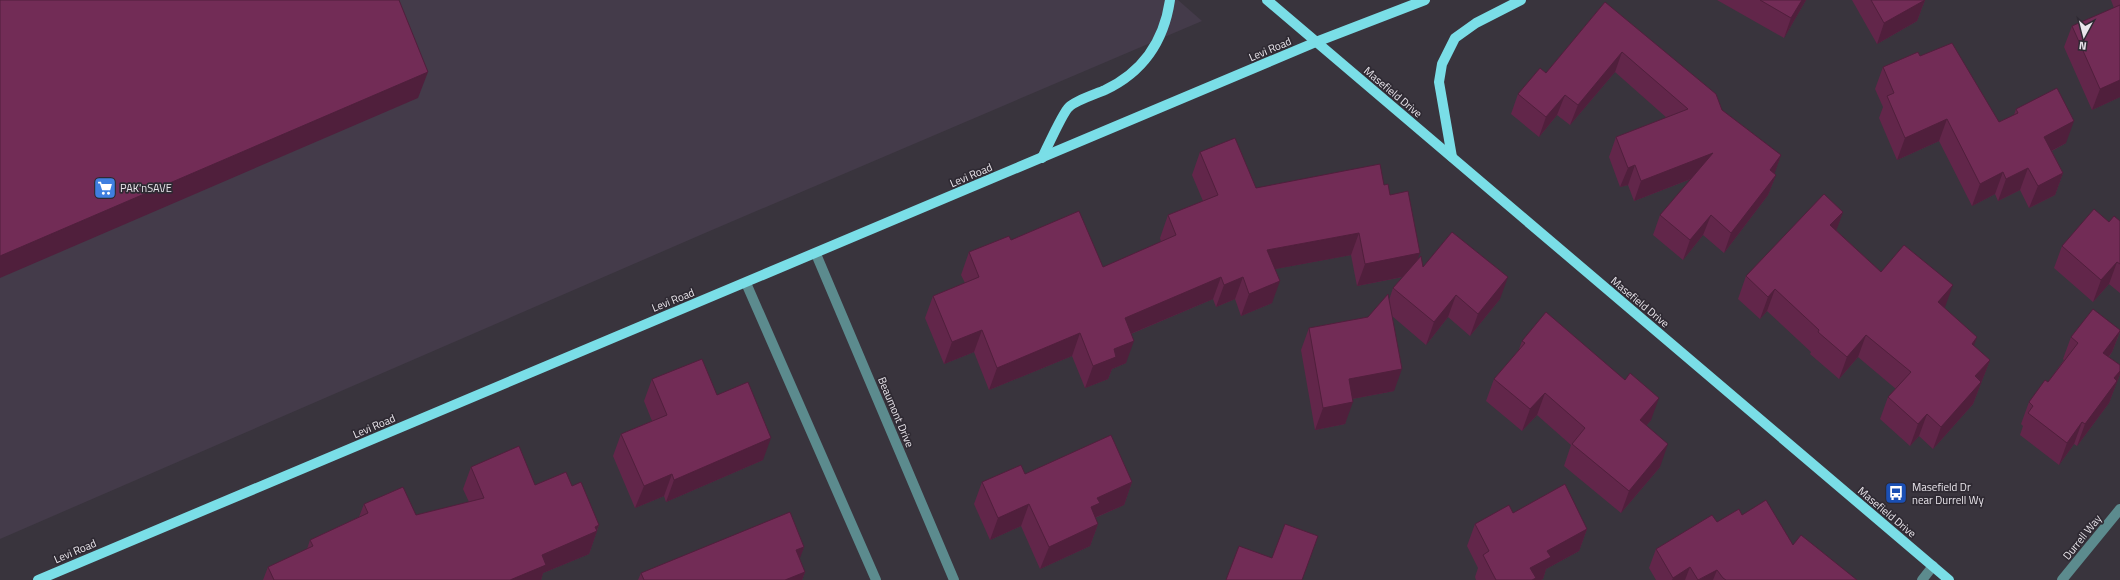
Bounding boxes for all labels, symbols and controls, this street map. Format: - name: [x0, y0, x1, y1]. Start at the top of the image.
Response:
- north arrow: [2064, 16, 2104, 56]
- street label: Levi Road: [1246, 33, 1294, 65]
- text: N: [2078, 38, 2088, 54]
- street label: Masefield Drive: [1360, 63, 1426, 122]
- street label: Levi Road: [947, 159, 995, 191]
- supermarket icon: PAK'nSAVE: [92, 175, 118, 201]
- place label: PAK'nSAVE: [120, 180, 172, 196]
- street label: Masefield Drive: [1607, 273, 1673, 332]
- street label: Levi Road: [649, 284, 697, 316]
- street label: Beaumont Drive: [874, 374, 918, 450]
- street label: Levi Road: [350, 410, 398, 442]
- place label: Masefield Dr near Durrell Wy: [1912, 479, 1984, 508]
- bus stop icon: Masefield Dr near Durrell Wy: [1883, 480, 1909, 506]
- street label: Masefield Drive: [1854, 483, 1920, 542]
- street label: Durrell Way: [2059, 511, 2106, 563]
- street label: Levi Road: [51, 535, 99, 567]

